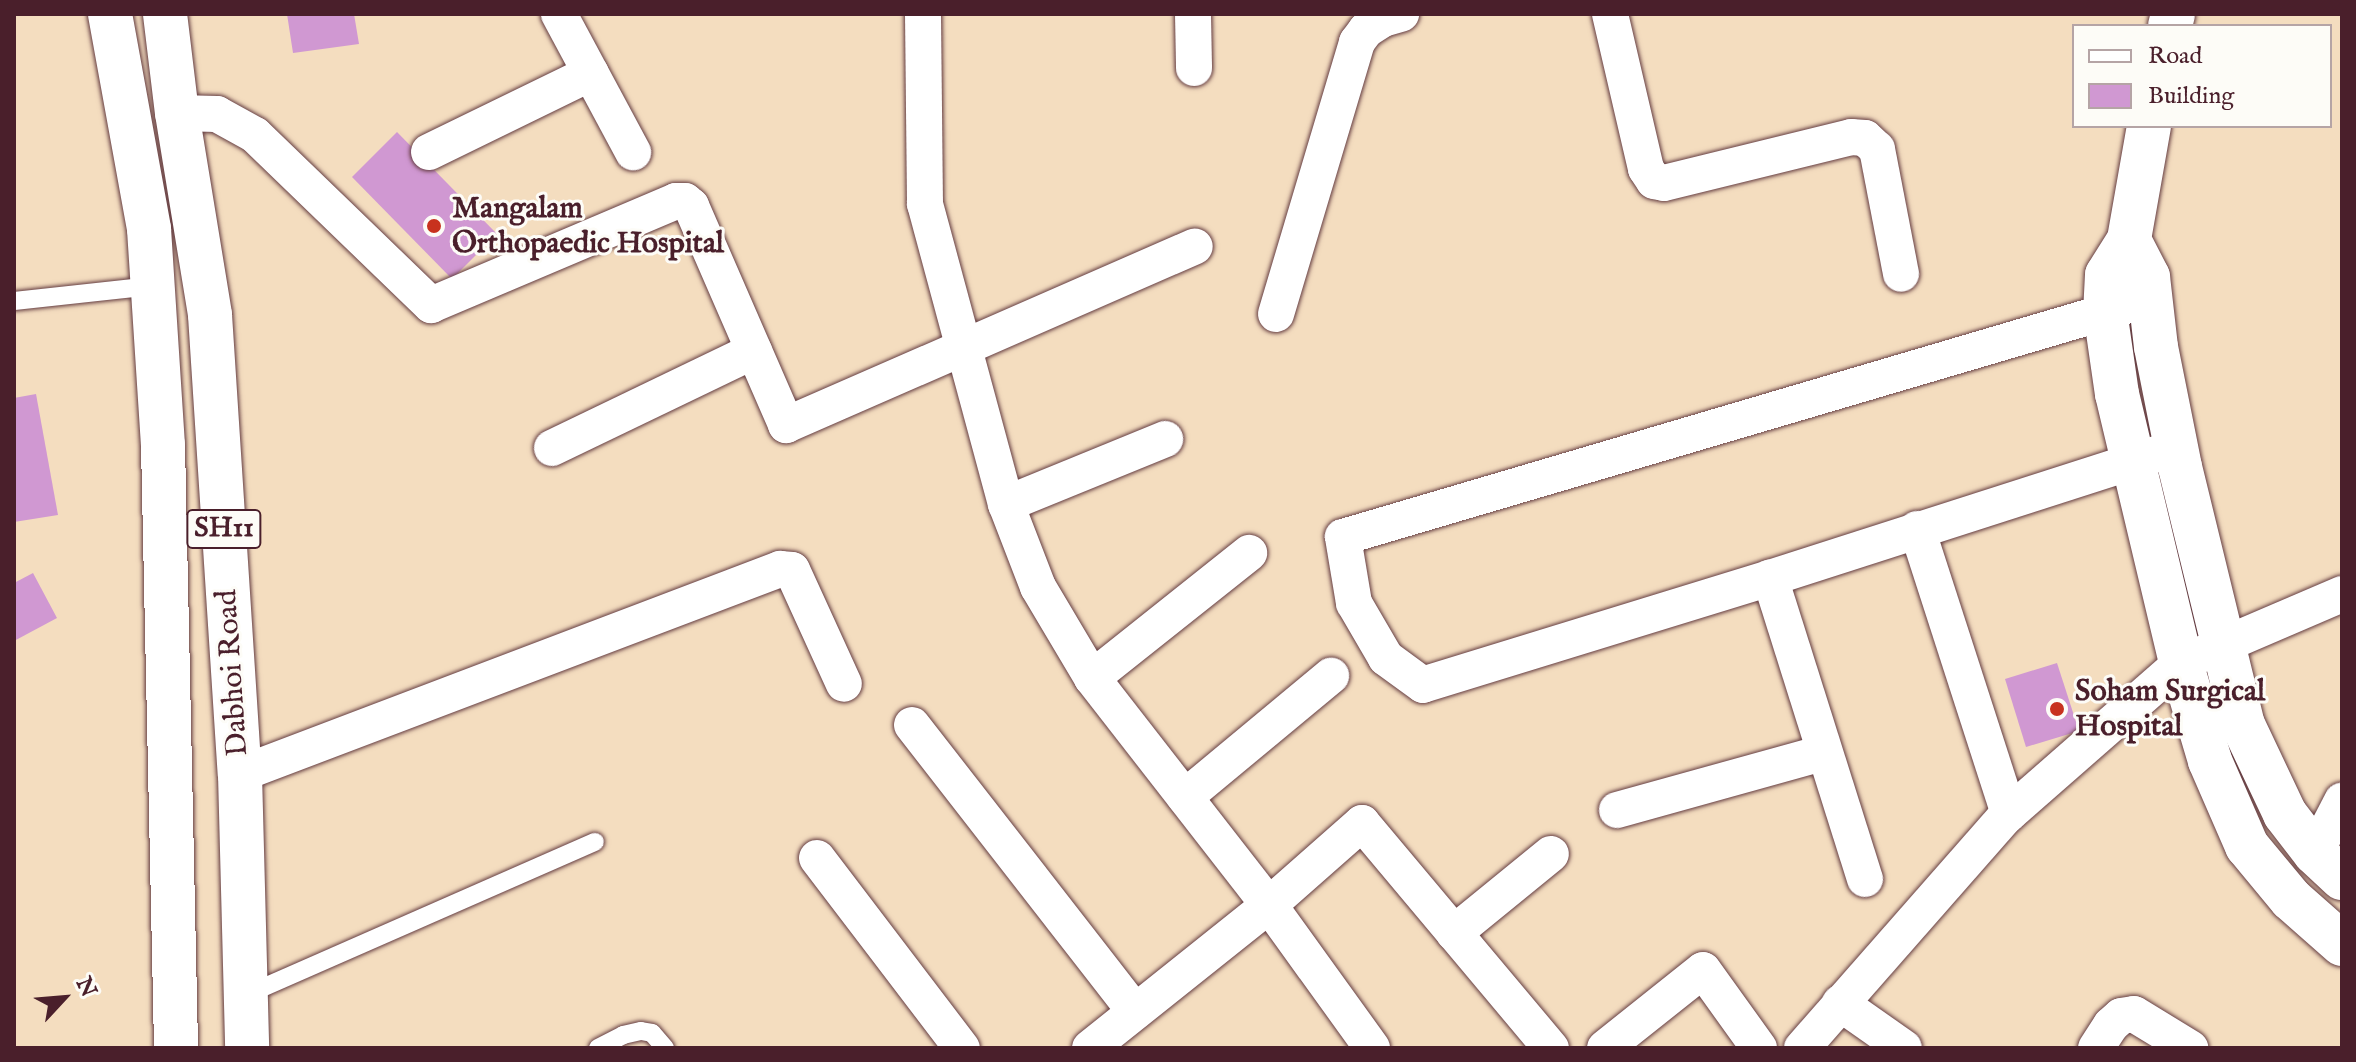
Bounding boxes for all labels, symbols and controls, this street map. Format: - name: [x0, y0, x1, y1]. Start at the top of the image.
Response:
- legend: [2072, 24, 2332, 128]
- text: Road: [2148, 41, 2202, 72]
- text: Building: [2148, 81, 2234, 112]
- place label: Mangalam Orthopaedic Hospital: [452, 191, 724, 262]
- marker: Mangalam Orthopaedic Hospital: [423, 215, 445, 237]
- road number: SH11: [186, 505, 262, 553]
- street label: Dabhoi Road: [209, 588, 257, 758]
- place label: Soham Surgical Hospital: [2075, 674, 2265, 744]
- marker: Soham Surgical Hospital: [2046, 698, 2068, 720]
- north arrow: [24, 958, 104, 1038]
- text: N: [69, 973, 102, 1002]

